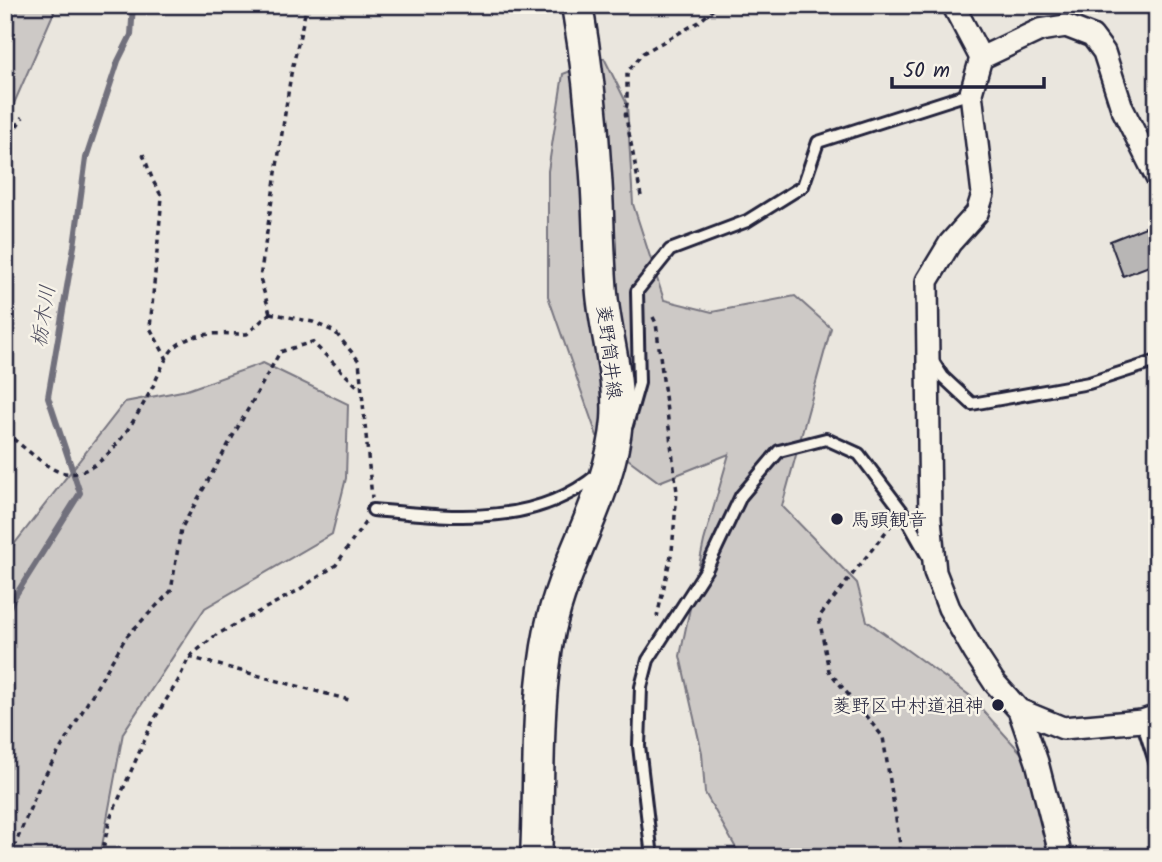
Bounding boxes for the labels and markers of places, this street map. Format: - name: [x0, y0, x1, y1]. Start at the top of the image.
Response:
- place label: 馬頭観音: [851, 506, 927, 536]
- marker: 馬頭観音: [829, 511, 845, 527]
- place label: 菱野区中村道祖神: [832, 692, 984, 722]
- marker: 菱野区中村道祖神: [990, 697, 1006, 713]

